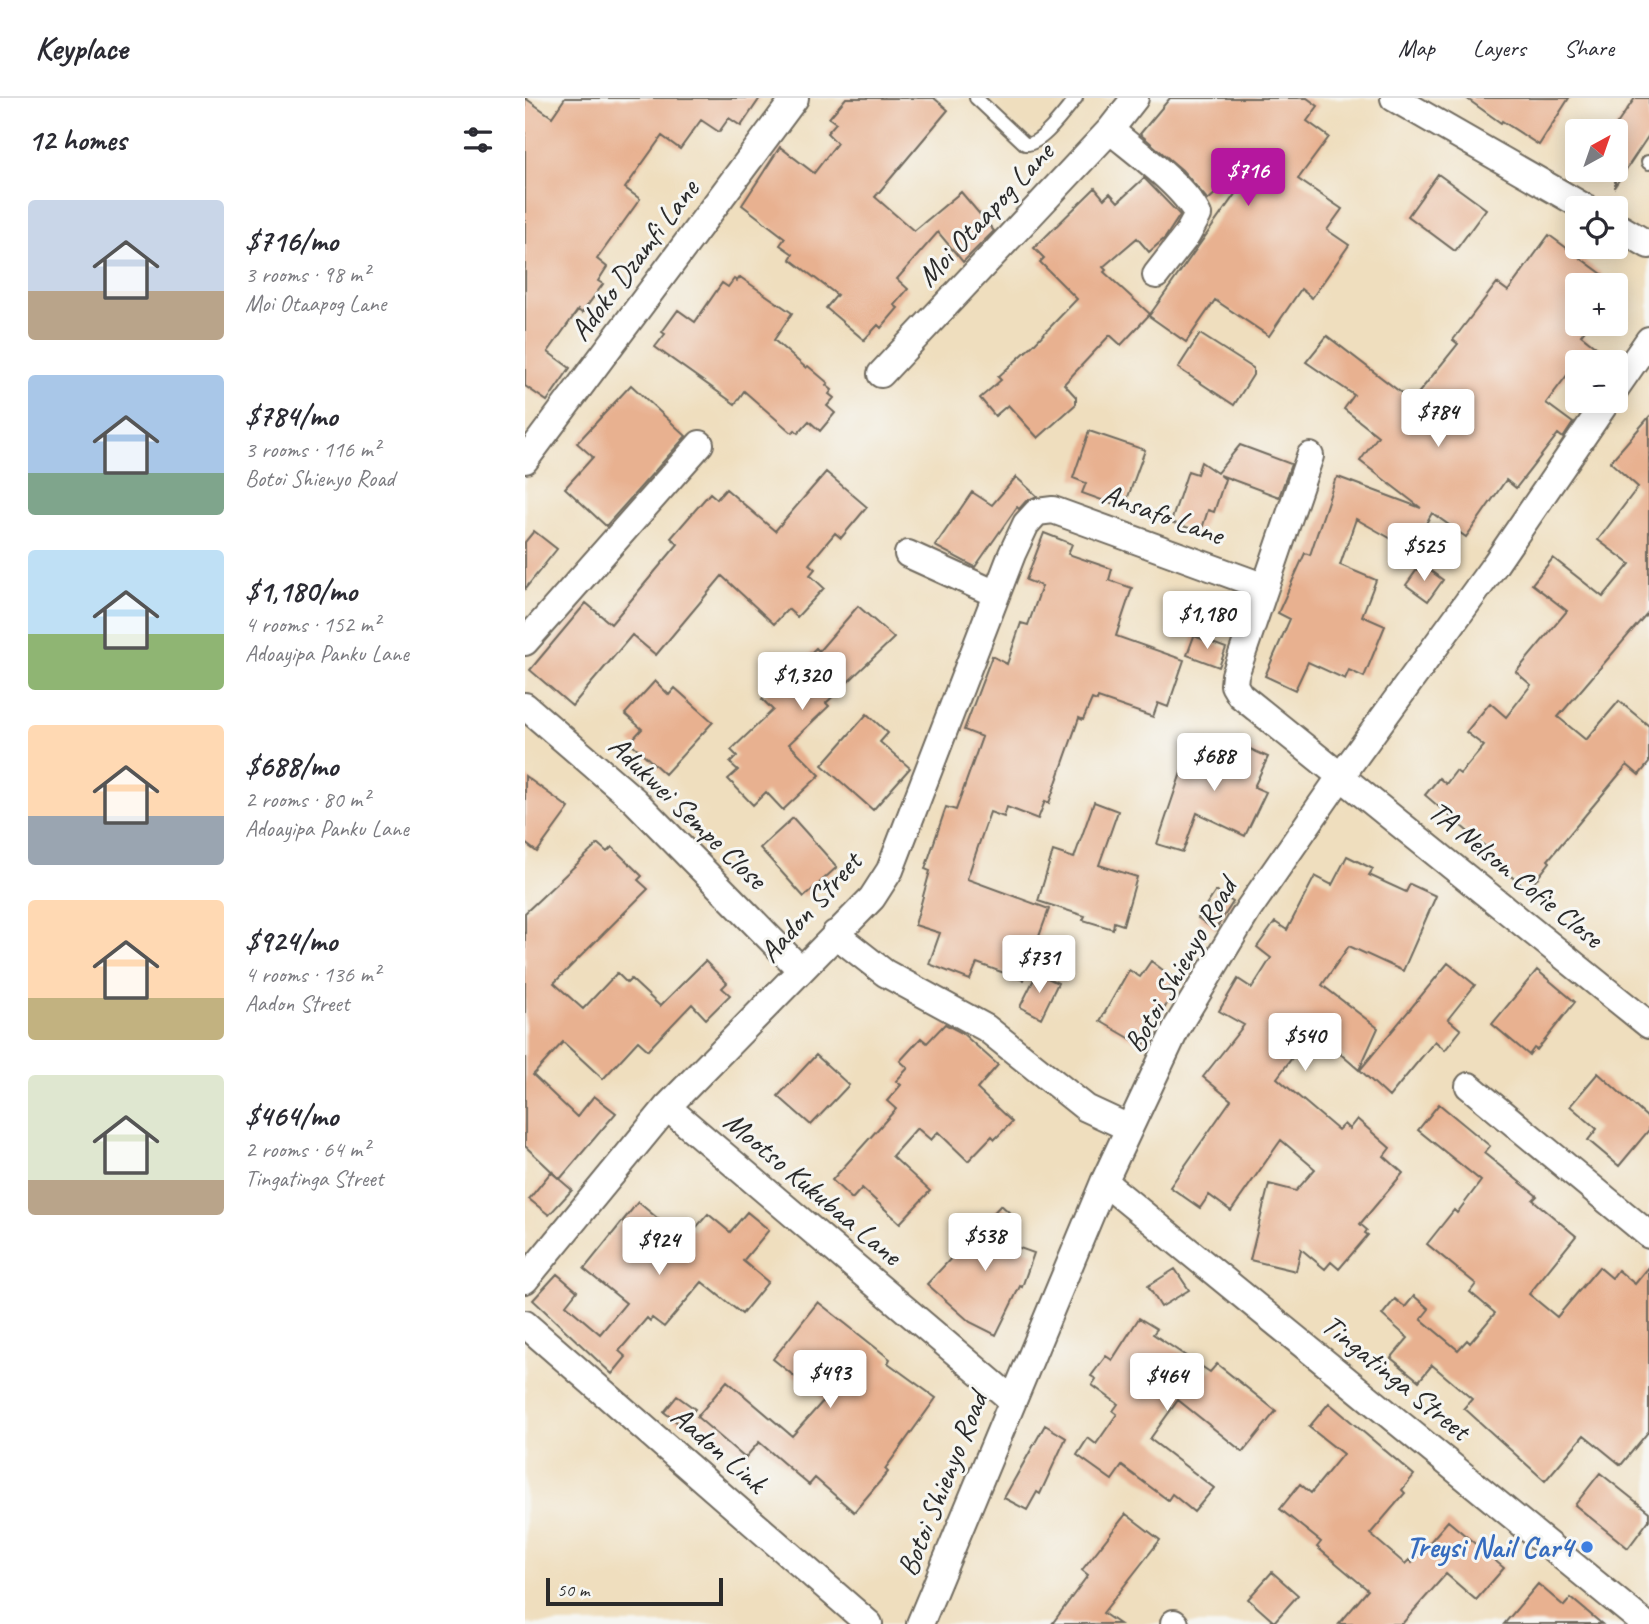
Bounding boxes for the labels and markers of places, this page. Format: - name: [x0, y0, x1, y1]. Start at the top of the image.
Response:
- pin: $716: [1207, 148, 1289, 208]
- pin: $784: [1397, 390, 1479, 449]
- pin: $525: [1383, 524, 1465, 583]
- pin: $1,180: [1150, 592, 1264, 651]
- pin: $1,320: [745, 652, 859, 712]
- pin: $688: [1173, 734, 1255, 793]
- pin: $731: [998, 936, 1080, 995]
- pin: $540: [1264, 1014, 1346, 1073]
- pin: $538: [944, 1214, 1026, 1273]
- pin: $924: [618, 1218, 700, 1277]
- pin: $493: [789, 1350, 871, 1410]
- pin: $464: [1126, 1354, 1208, 1413]
- place label: Treysi Nail Car4: [1406, 1528, 1576, 1567]
- marker: Treysi Nail Car4: [1579, 1539, 1595, 1555]

